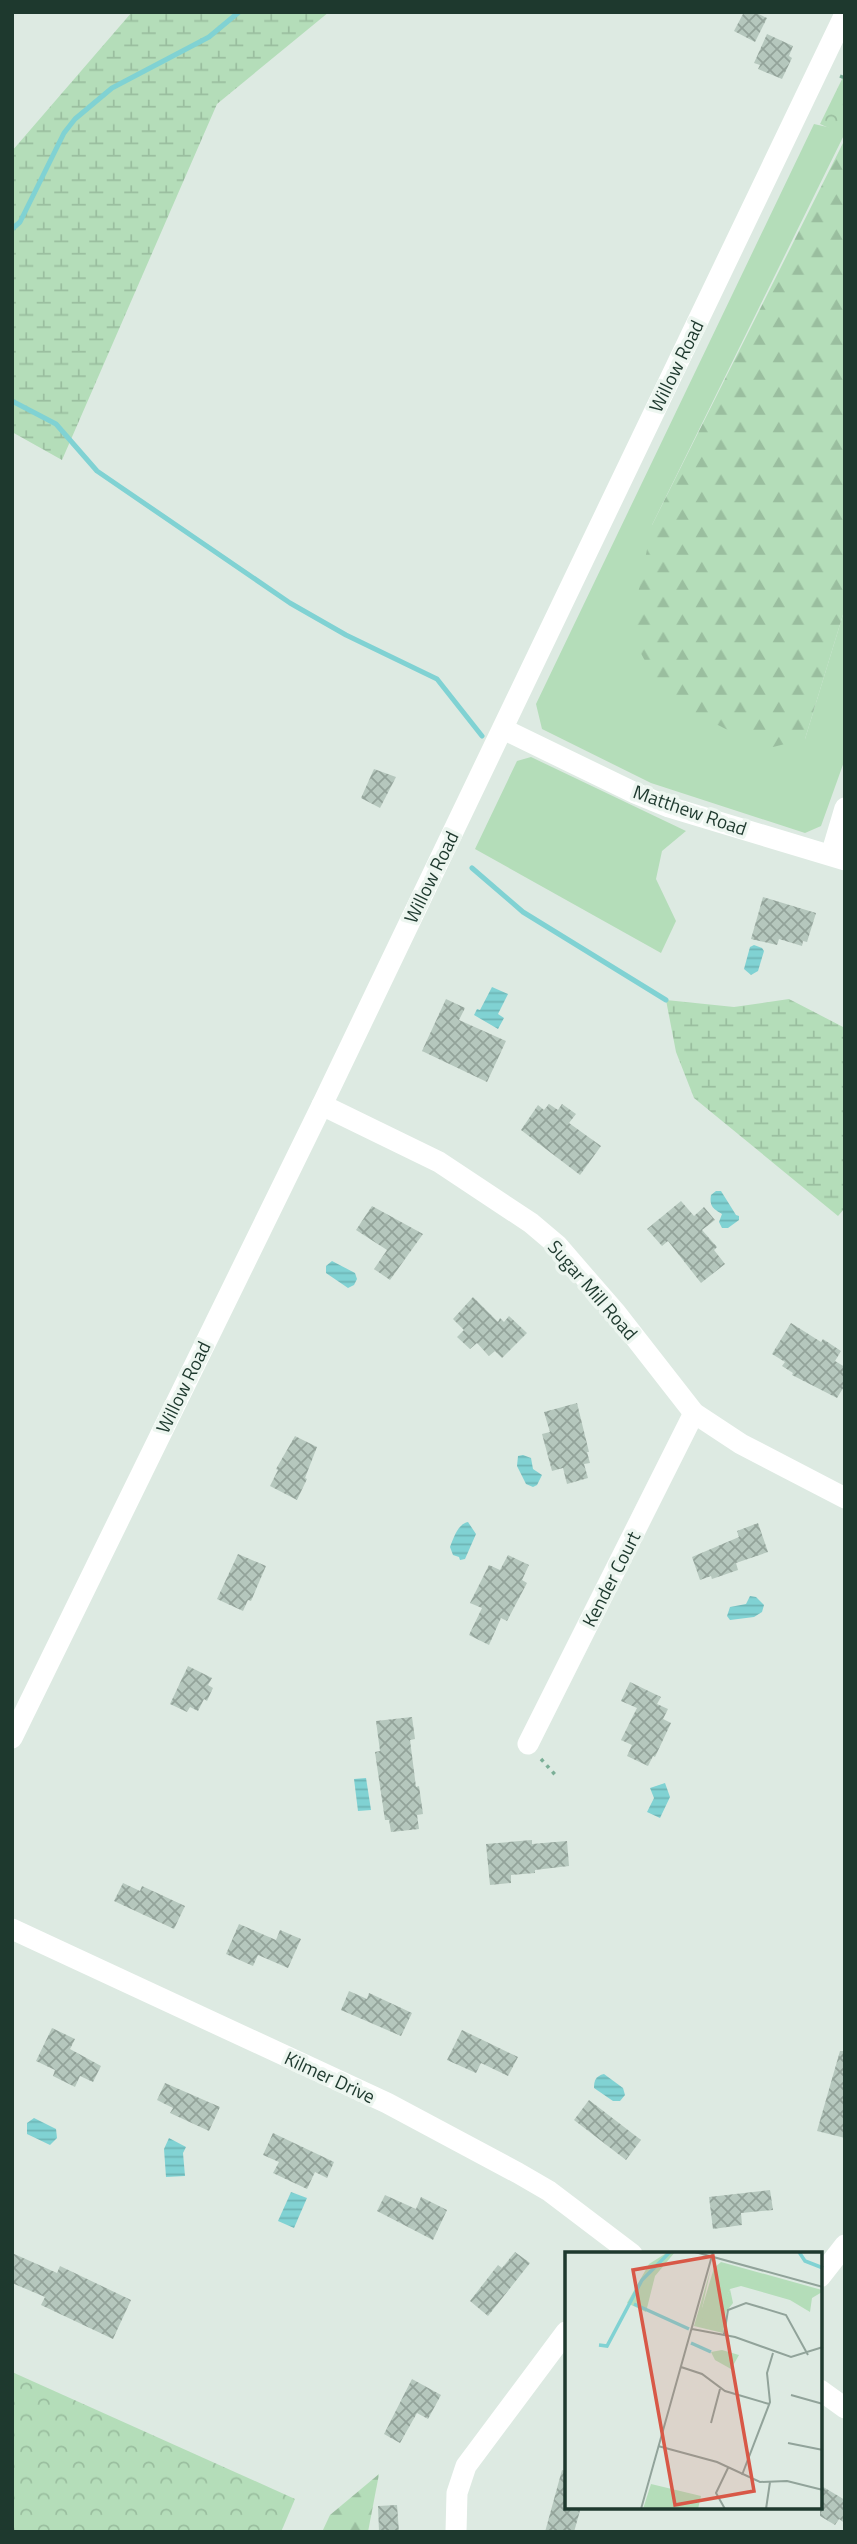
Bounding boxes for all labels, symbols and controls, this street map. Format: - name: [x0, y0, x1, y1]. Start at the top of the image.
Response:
- street label: Willow Road: [641, 315, 710, 417]
- street label: Matthew Road: [630, 777, 751, 842]
- street label: Willow Road: [396, 826, 465, 928]
- street label: Sugar Mill Road: [542, 1233, 645, 1346]
- street label: Willow Road: [148, 1336, 217, 1438]
- street label: Kender Court: [574, 1525, 647, 1632]
- street label: Kilmer Drive: [280, 2043, 380, 2110]
- inset map: [565, 2252, 822, 2509]

